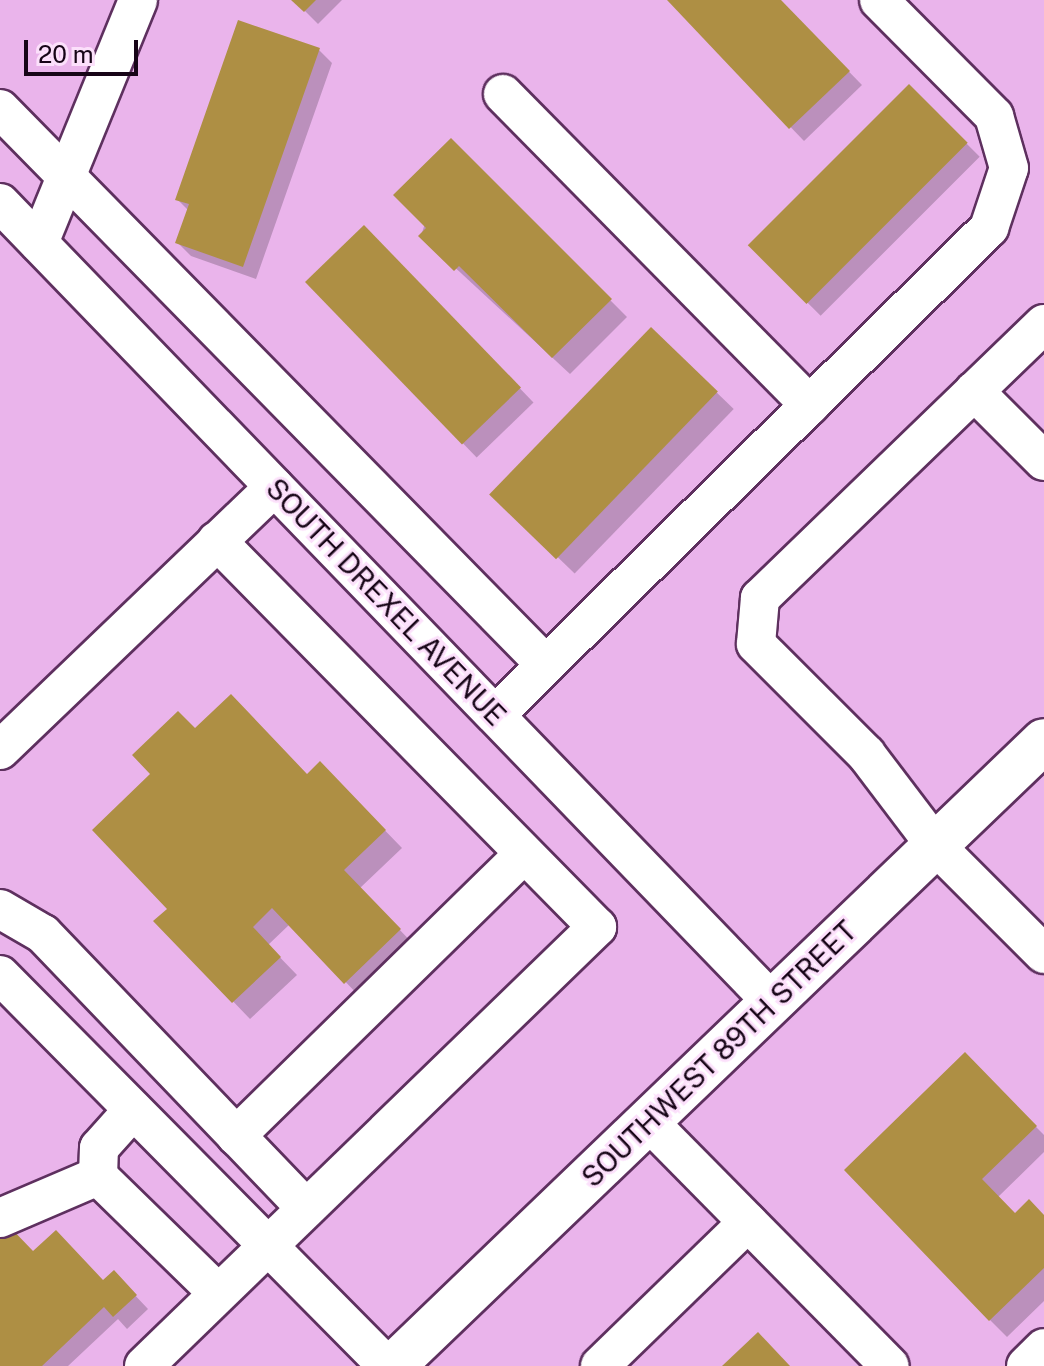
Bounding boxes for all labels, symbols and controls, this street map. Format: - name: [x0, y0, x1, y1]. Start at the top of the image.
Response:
- scale bar: [28, 24, 142, 74]
- text: 20 m: [38, 40, 94, 68]
- street label: SOUTH DREXEL AVENUE: [259, 472, 513, 732]
- street label: SOUTHWEST 89TH STREET: [575, 914, 863, 1194]

